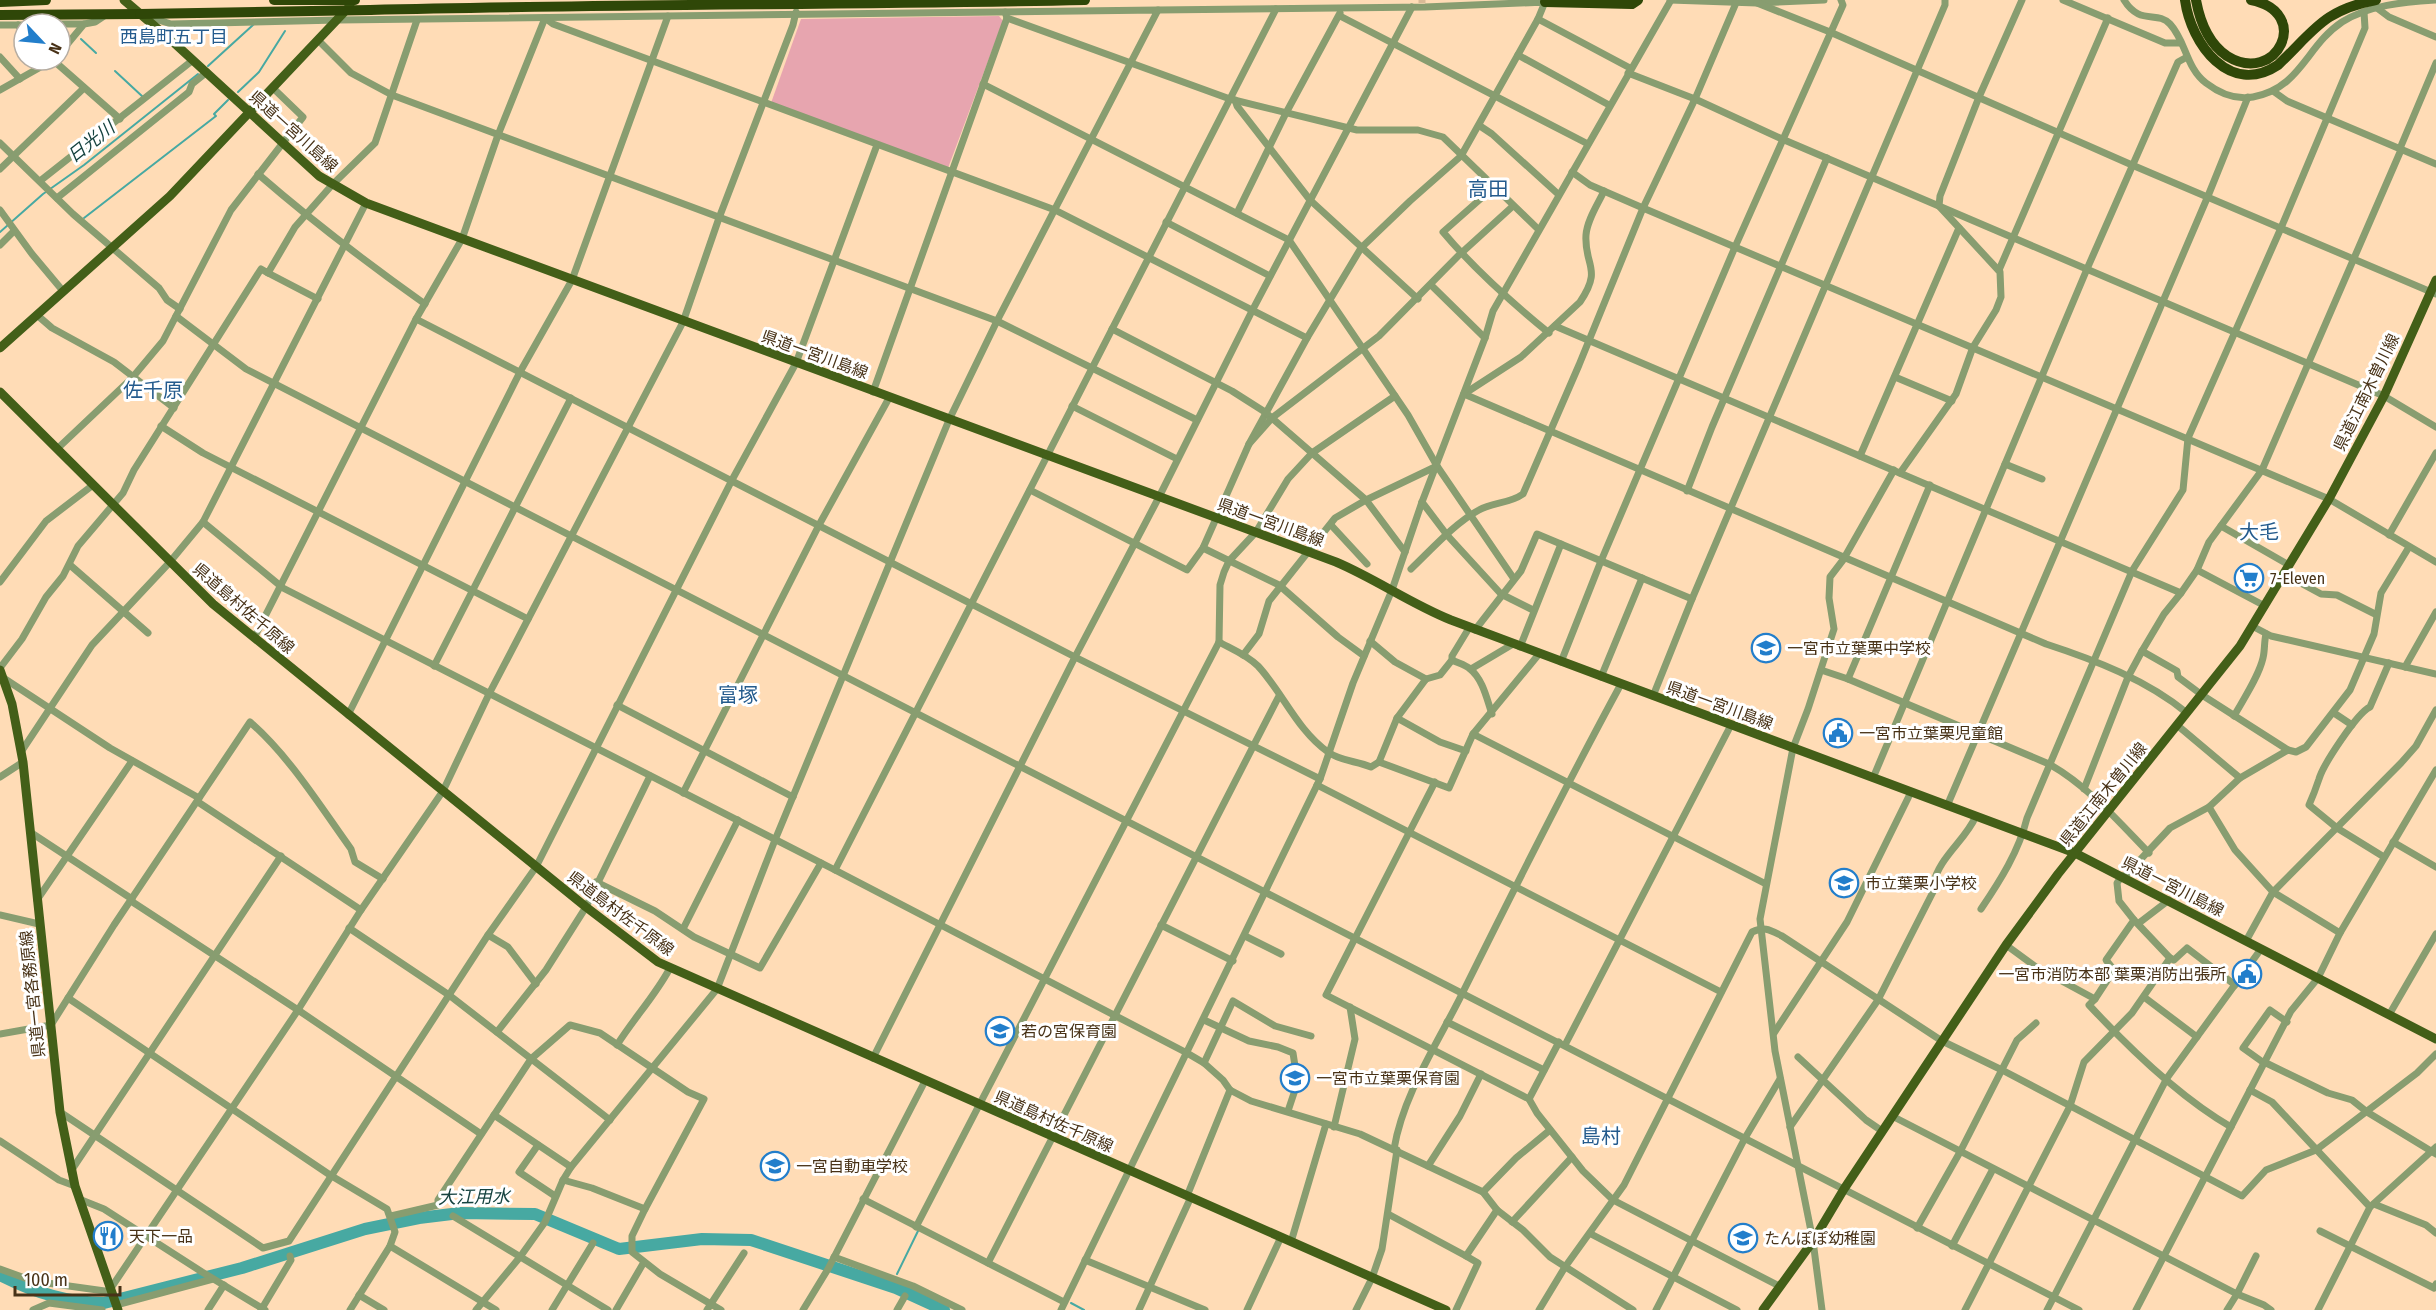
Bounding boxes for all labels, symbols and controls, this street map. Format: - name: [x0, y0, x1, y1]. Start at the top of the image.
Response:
- north arrow: [12, 12, 72, 72]
- district label: 西島町五丁目: [120, 26, 228, 48]
- text: N: [44, 40, 66, 57]
- street label: 県道一宮川島線: [246, 87, 342, 176]
- water label: 日光川: [63, 115, 121, 167]
- district label: 高田: [1468, 177, 1508, 201]
- street label: 県道一宮川島線: [759, 326, 871, 383]
- street label: 県道江南木曽川線: [2330, 331, 2403, 454]
- district label: 佐千原: [123, 378, 183, 402]
- street label: 県道一宮川島線: [1215, 494, 1327, 551]
- district label: 大毛: [2239, 520, 2279, 544]
- street label: 県道島村佐千原線: [189, 559, 298, 658]
- supermarket icon: 7-Eleven: [2233, 562, 2265, 594]
- place label: 7-Eleven: [2270, 569, 2325, 588]
- school or university icon: 一宮市立葉栗中学校: [1750, 632, 1782, 664]
- place label: 一宮市立葉栗中学校: [1787, 639, 1931, 658]
- street label: 県道一宮川島線: [1664, 677, 1776, 734]
- district label: 富塚: [718, 683, 758, 707]
- public building icon: 一宮市立葉栗児童館: [1822, 717, 1854, 749]
- place label: 一宮市立葉栗児童館: [1859, 724, 2003, 743]
- street label: 県道江南木曽川線: [2056, 739, 2151, 850]
- street label: 県道一宮川島線: [2119, 853, 2227, 920]
- street label: 県道島村佐千原線: [564, 867, 678, 960]
- school or university icon: 市立葉栗小学校: [1828, 867, 1860, 899]
- place label: 市立葉栗小学校: [1865, 874, 1977, 893]
- street label: 県道一宮各務原線: [16, 929, 49, 1059]
- public building icon: 一宮市消防本部 葉栗消防出張所: [2231, 958, 2263, 990]
- place label: 一宮市消防本部 葉栗消防出張所: [1998, 965, 2226, 984]
- school or university icon: 若の宮保育園: [984, 1015, 1016, 1047]
- place label: 若の宮保育園: [1021, 1022, 1117, 1041]
- school or university icon: 一宮市立葉栗保育園: [1279, 1062, 1311, 1094]
- place label: 一宮市立葉栗保育園: [1316, 1069, 1460, 1088]
- street label: 県道島村佐千原線: [991, 1087, 1116, 1156]
- district label: 島村: [1581, 1124, 1621, 1148]
- school or university icon: 一宮自動車学校: [759, 1150, 791, 1182]
- place label: 一宮自動車学校: [796, 1157, 908, 1176]
- water label: 大江用水: [438, 1185, 512, 1209]
- restaurant icon: 天下一品: [92, 1220, 124, 1252]
- school or university icon: たんぽぽ幼稚園: [1727, 1222, 1759, 1254]
- place label: 天下一品: [129, 1227, 193, 1246]
- place label: たんぽぽ幼稚園: [1764, 1229, 1876, 1248]
- scale bar: [15, 1259, 120, 1297]
- text: 100 m: [24, 1269, 68, 1291]

